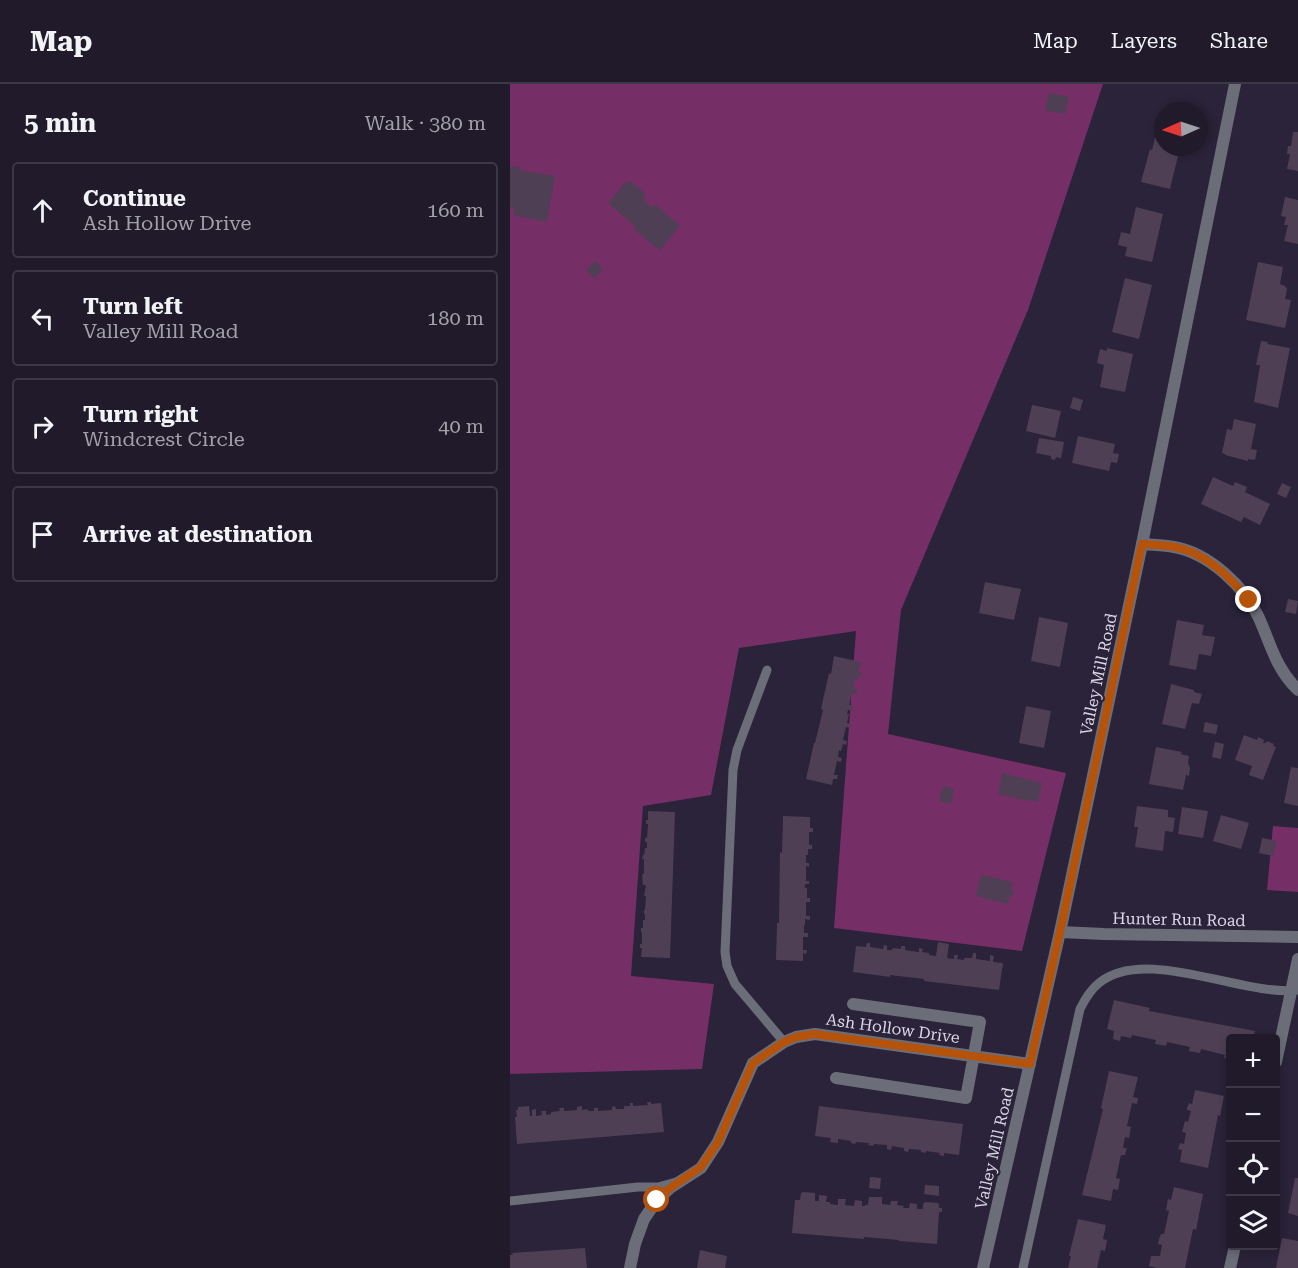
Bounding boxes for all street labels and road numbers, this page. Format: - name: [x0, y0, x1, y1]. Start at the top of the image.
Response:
- street label: Valley Mill Road: [1076, 611, 1121, 737]
- street label: Hunter Run Road: [1112, 909, 1246, 930]
- street label: Ash Hollow Drive: [825, 1010, 961, 1047]
- street label: Valley Mill Road: [971, 1085, 1018, 1211]

